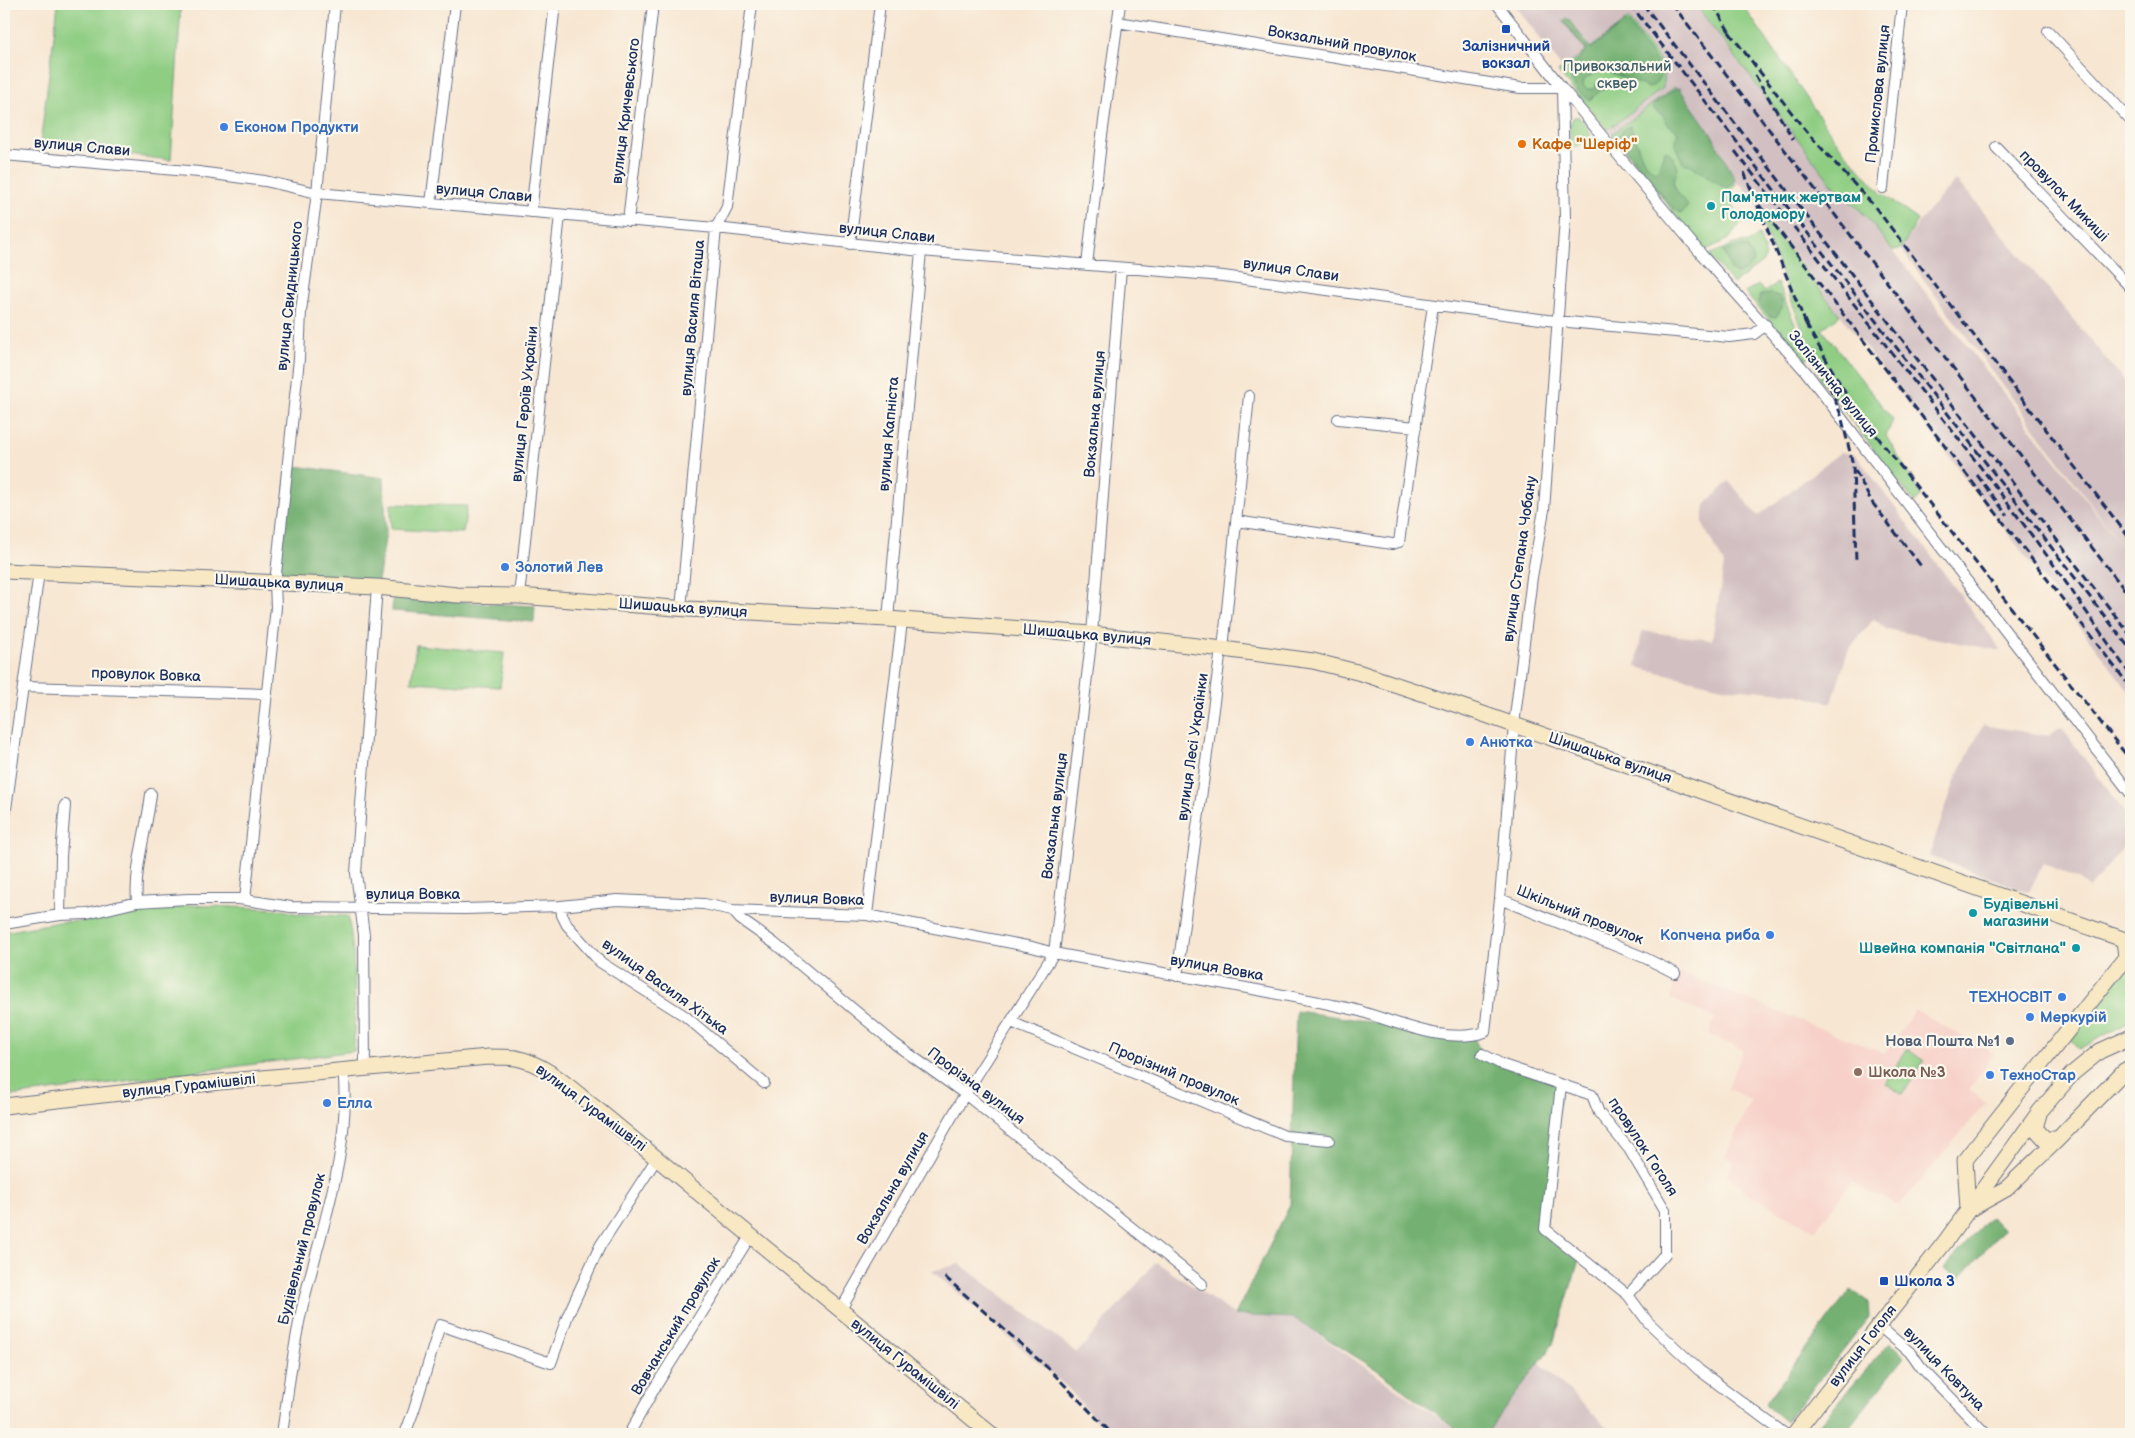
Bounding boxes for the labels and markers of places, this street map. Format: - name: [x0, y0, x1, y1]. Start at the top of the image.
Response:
- marker: Залізничний вокзал: [1500, 23, 1512, 35]
- place label: Залізничний вокзал: [1462, 37, 1550, 73]
- place label: Економ Продукти: [234, 118, 359, 137]
- marker: Економ Продукти: [218, 121, 230, 133]
- place label: Кафе "Шеріф": [1532, 135, 1637, 154]
- marker: Кафе "Шеріф": [1516, 138, 1528, 150]
- place label: Пам'ятник жертвам Голодомору: [1721, 188, 1861, 224]
- marker: Пам'ятник жертвам Голодомору: [1705, 200, 1717, 212]
- place label: Золотий Лев: [515, 558, 603, 577]
- marker: Золотий Лев: [499, 561, 511, 573]
- place label: Анютка: [1479, 733, 1533, 752]
- marker: Анютка: [1464, 736, 1476, 748]
- place label: Будівельні магазини: [1983, 895, 2059, 931]
- marker: Будівельні магазини: [1967, 907, 1979, 919]
- place label: Копчена риба: [1660, 926, 1760, 945]
- marker: Копчена риба: [1764, 929, 1776, 941]
- place label: Швейна компанія "Світлана": [1859, 939, 2066, 958]
- marker: Швейна компанія "Світлана": [2070, 942, 2082, 954]
- place label: ТЕХНОСВІТ: [1969, 988, 2052, 1007]
- marker: ТЕХНОСВІТ: [2056, 991, 2068, 1003]
- place label: Меркурій: [2040, 1008, 2107, 1027]
- marker: Меркурій: [2024, 1011, 2036, 1023]
- place label: Нова Пошта №1: [1885, 1032, 2000, 1051]
- marker: Нова Пошта №1: [2004, 1035, 2016, 1047]
- place label: Школа №3: [1868, 1063, 1946, 1082]
- marker: Школа №3: [1852, 1066, 1864, 1078]
- place label: ТехноСтар: [2000, 1066, 2076, 1085]
- marker: ТехноСтар: [1984, 1069, 1996, 1081]
- place label: Елла: [337, 1094, 372, 1113]
- marker: Елла: [321, 1097, 333, 1109]
- place label: Школа 3: [1894, 1272, 1955, 1291]
- marker: Школа 3: [1878, 1275, 1890, 1287]

